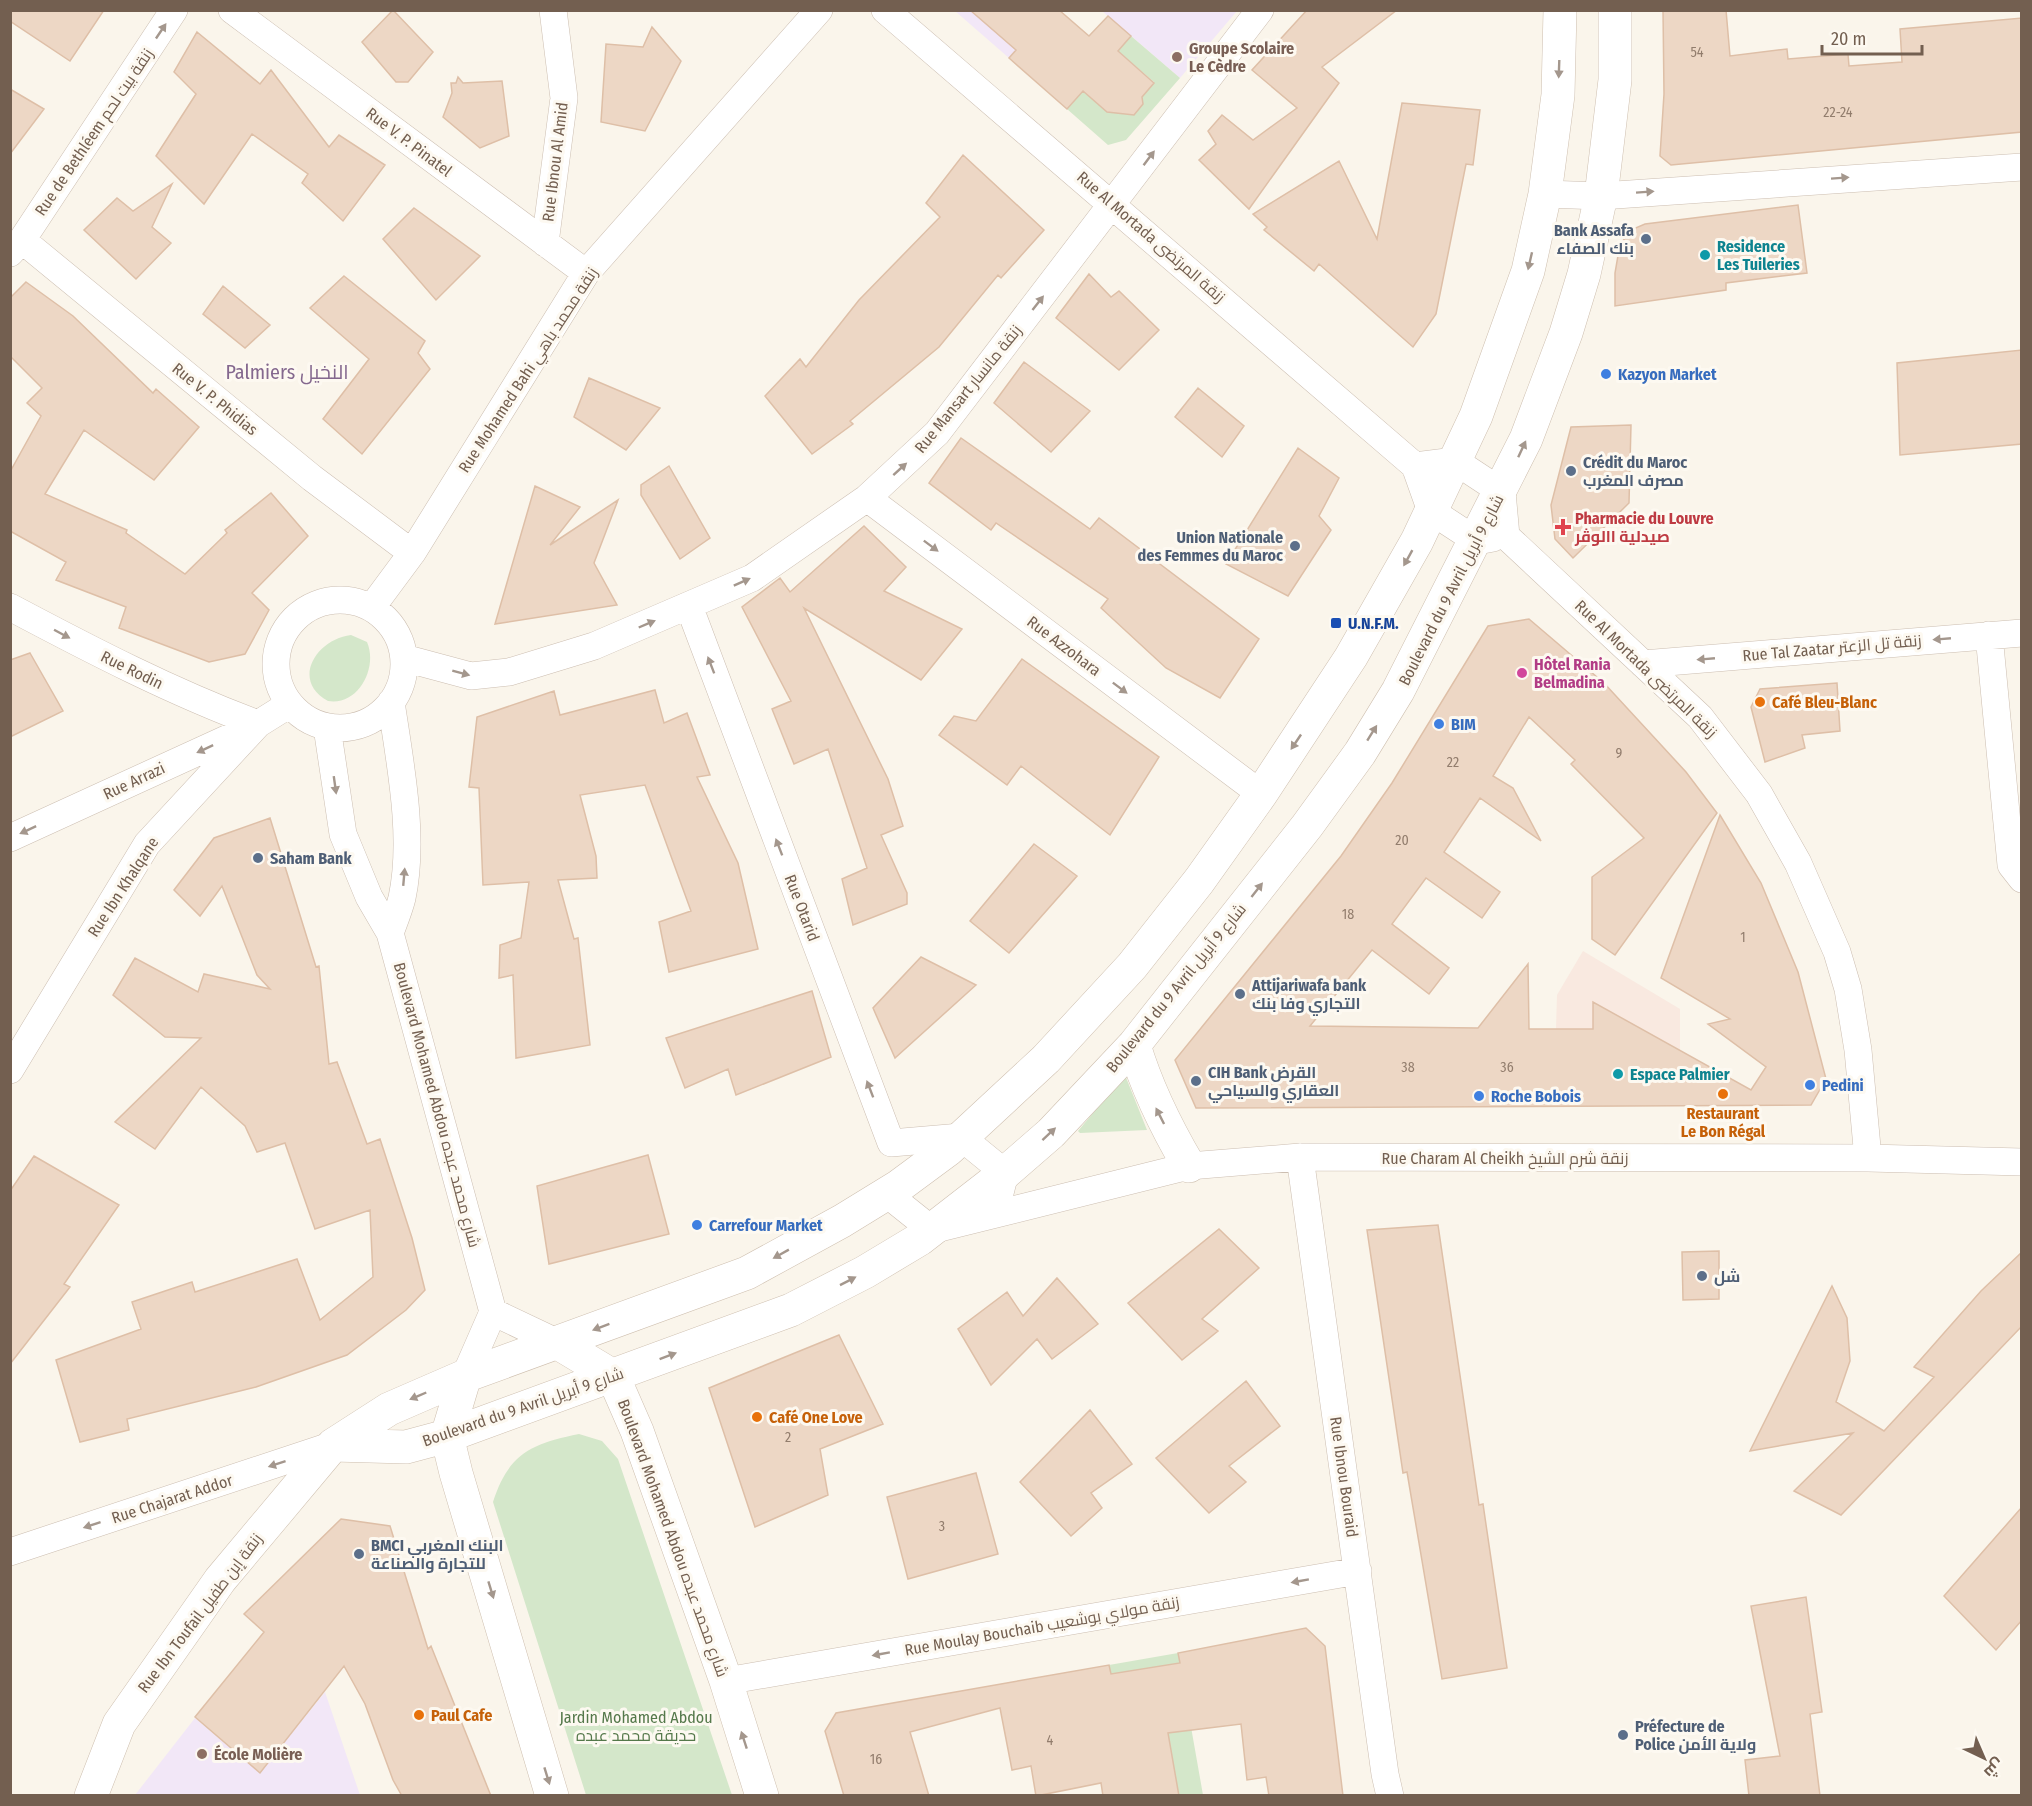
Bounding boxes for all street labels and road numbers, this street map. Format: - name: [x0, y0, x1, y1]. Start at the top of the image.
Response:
- street label: Rue de Bethléem زنقة بيت لحم: [31, 45, 159, 220]
- street label: Rue Ibnou Al Amid: [538, 101, 572, 223]
- street label: Rue V. P. Pinatel: [362, 104, 456, 180]
- street label: Rue Al Mortada زنقة المرتضى: [1072, 168, 1229, 307]
- street label: Rue Mohamed Bahi زنقة محمد باهي: [454, 264, 605, 478]
- street label: Rue Mansart زنقة مانسار: [911, 321, 1025, 457]
- street label: Rue V. P. Phidias: [168, 359, 262, 439]
- street label: Boulevard du 9 Avril شارع 9 أبريل: [1395, 491, 1509, 689]
- street label: Rue Al Mortada زنقة المرتضى: [1570, 596, 1721, 743]
- street label: Rue Azzohara: [1023, 612, 1105, 680]
- street label: Rue Tal Zaatar زنقة تل الزعتر: [1742, 631, 1922, 666]
- street label: Rue Rodin: [98, 647, 166, 693]
- street label: Rue Arrazi: [100, 758, 168, 804]
- street label: Rue Ibn Khalqane: [84, 833, 162, 940]
- street label: Rue Otarid: [781, 872, 823, 944]
- street label: Boulevard du 9 Avril شارع 9 أبريل: [1102, 900, 1251, 1077]
- street label: Boulevard Mohamed Abdou شارع محمد عبده: [388, 960, 484, 1250]
- street label: Rue Charam Al Cheikh زنقة شرم الشيخ: [1382, 1149, 1628, 1170]
- street label: Boulevard du 9 Avril شارع 9 أبريل: [420, 1364, 627, 1452]
- street label: Boulevard Mohamed Abdou شارع محمد عبده: [612, 1396, 732, 1680]
- street label: Rue Ibnou Bouraid: [1326, 1416, 1362, 1538]
- street label: Rue Chajarat Addor: [109, 1470, 235, 1528]
- street label: Rue Ibn Toufail زنقة إبن طفيل: [134, 1530, 267, 1697]
- street label: Rue Moulay Bouchaib زنقة مولاي بوشعيب: [903, 1592, 1182, 1664]

